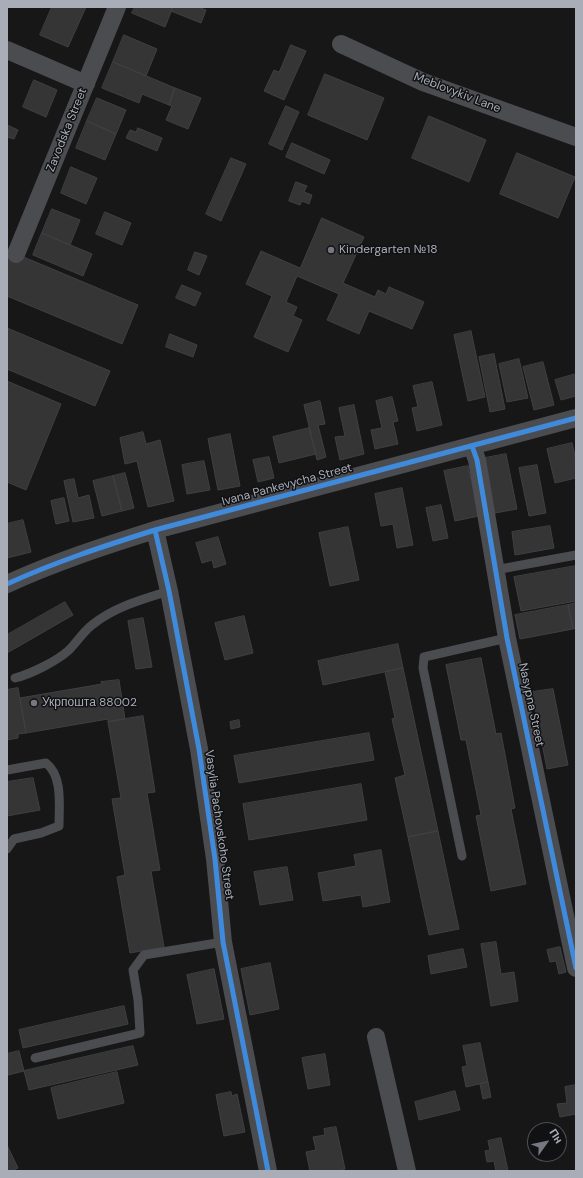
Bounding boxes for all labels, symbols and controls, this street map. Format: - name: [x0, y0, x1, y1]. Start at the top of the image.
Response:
- street label: Meblovykiv Lane: [412, 70, 502, 116]
- street label: Zavodska Street: [44, 86, 90, 174]
- place label: Kindergarten №18: [339, 243, 437, 257]
- marker: Kindergarten №18: [326, 245, 336, 255]
- street label: Ivana Pankevycha Street: [220, 461, 354, 509]
- street label: Nasypna Street: [515, 662, 547, 748]
- place label: Укрпошта 88002: [42, 696, 137, 710]
- marker: Укрпошта 88002: [29, 698, 39, 708]
- street label: Vasylia Pachovskoho Street: [201, 749, 237, 901]
- north arrow: [527, 1122, 567, 1162]
- text: Пн: [546, 1126, 566, 1146]

